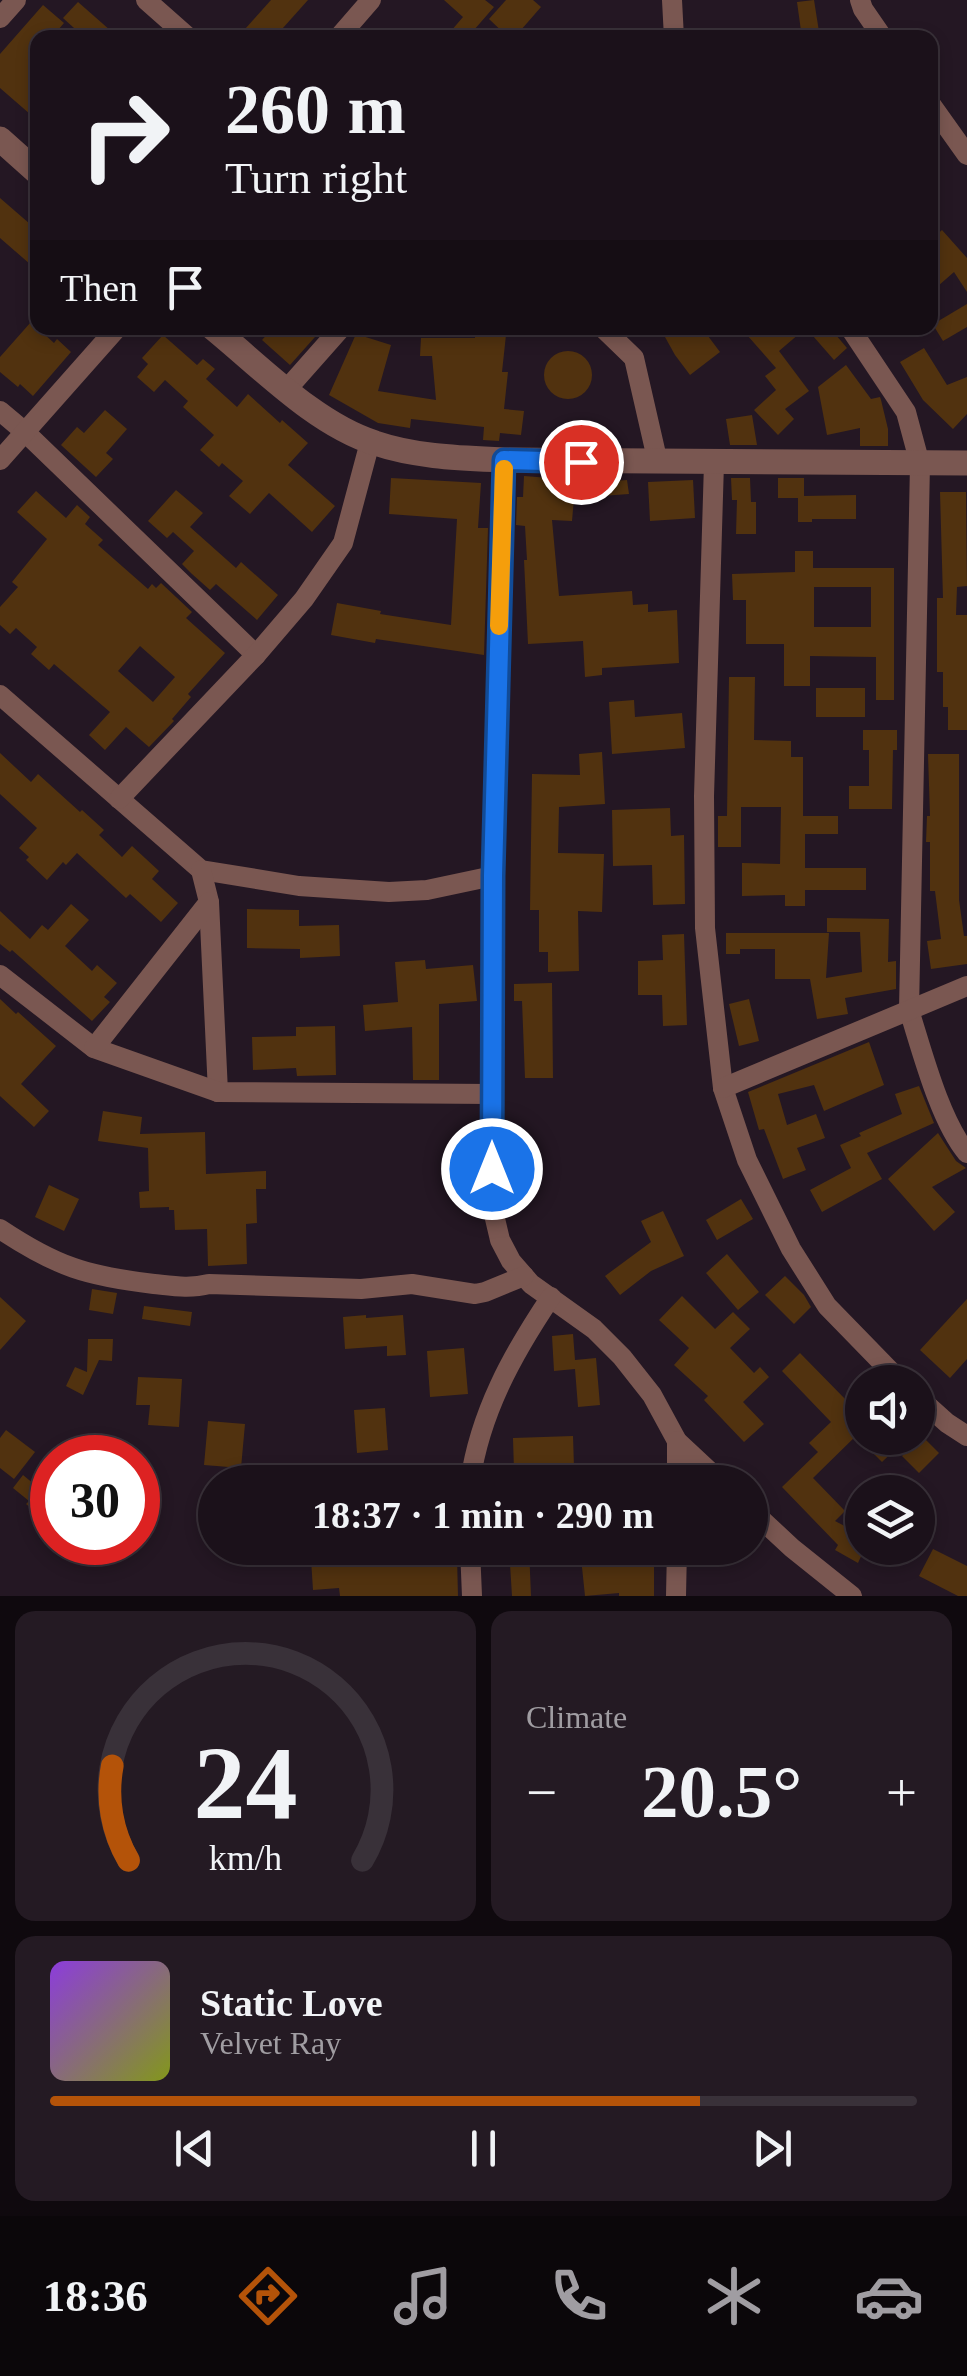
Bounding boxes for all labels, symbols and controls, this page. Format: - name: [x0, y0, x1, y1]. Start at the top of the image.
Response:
- icon: right: [60, 70, 190, 200]
- text: 260 m: [225, 71, 406, 148]
- text: Turn right: [225, 153, 407, 203]
- icon: arrive: [158, 260, 213, 315]
- text: Then: [60, 267, 138, 309]
- pin: [539, 420, 624, 505]
- icon: arrive: [554, 435, 609, 490]
- position arrow: [440, 1117, 544, 1221]
- map controls: [845, 1365, 935, 1565]
- button: sound: [845, 1365, 935, 1455]
- speed limit sign: 30: [30, 1435, 160, 1565]
- button: layers: [845, 1475, 935, 1565]
- text: 18:37 · 1 min · 290 m: [312, 1494, 654, 1536]
- text: Climate: [526, 1699, 627, 1735]
- text: 24: [194, 1725, 298, 1840]
- text: 20.5°: [641, 1750, 802, 1833]
- text: −: [526, 1762, 557, 1823]
- text: +: [886, 1762, 917, 1823]
- text: km/h: [209, 1838, 282, 1878]
- text: Static Love: [200, 1982, 383, 2024]
- text: Velvet Ray: [200, 2025, 341, 2061]
- icon: previous: [167, 2121, 222, 2176]
- icon: pause: [456, 2121, 511, 2176]
- icon: next: [745, 2121, 800, 2176]
- icon: directions: [233, 2261, 303, 2331]
- icon: music: [388, 2261, 458, 2331]
- icon: phone: [544, 2261, 614, 2331]
- icon: climate: [699, 2261, 769, 2331]
- icon: car: [854, 2261, 924, 2331]
- text: 18:36: [43, 2271, 148, 2321]

